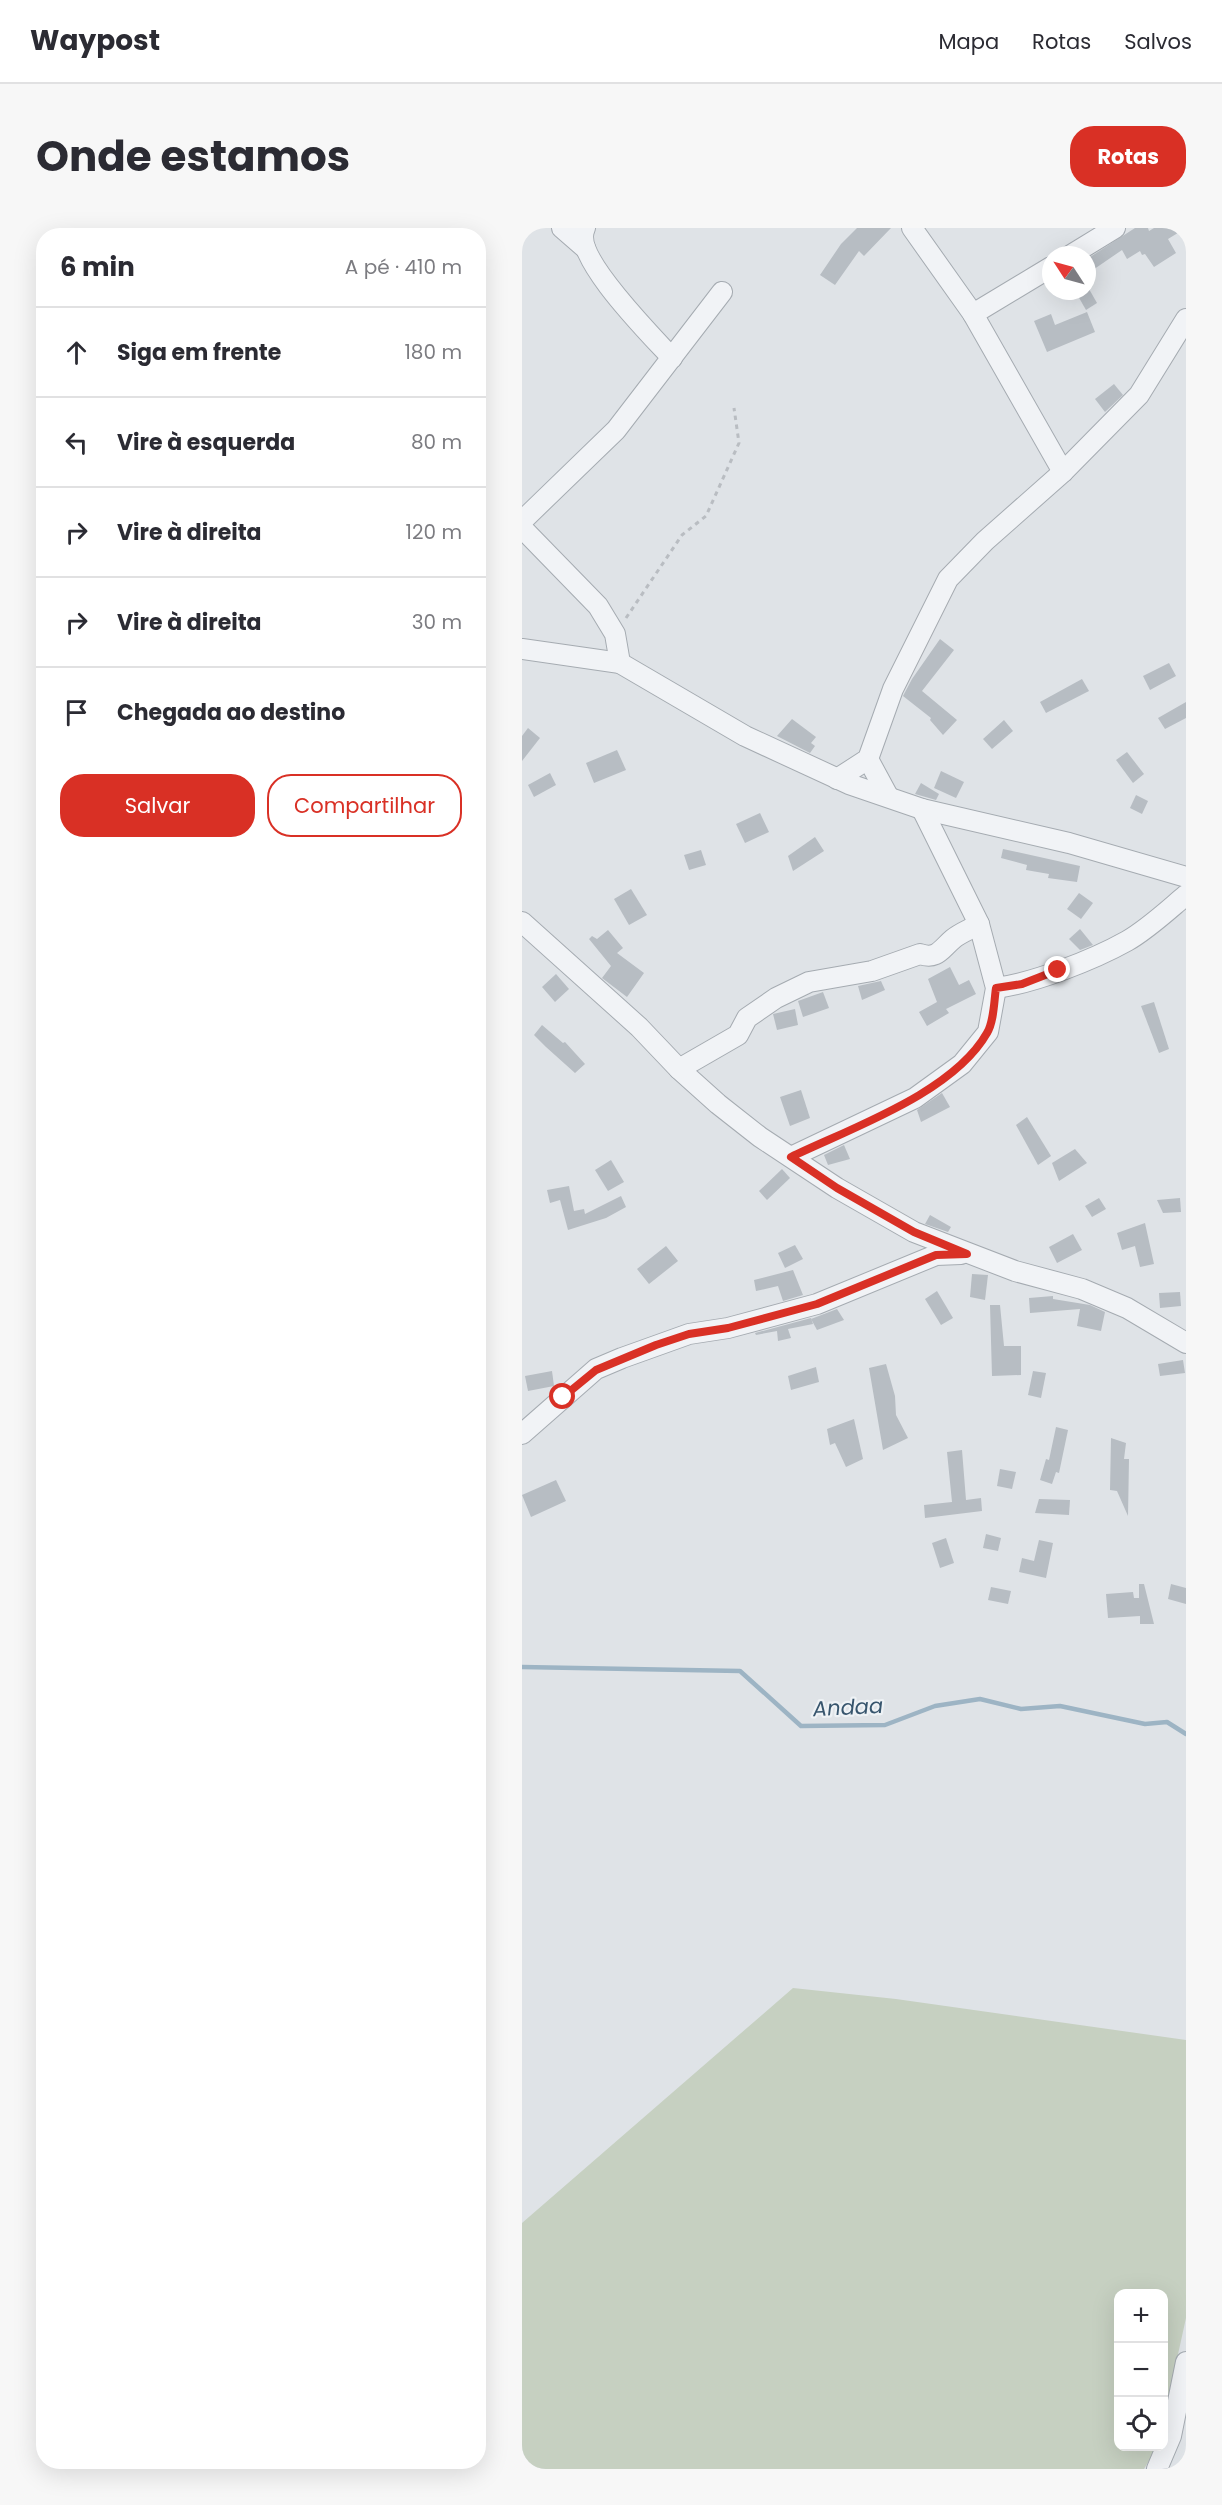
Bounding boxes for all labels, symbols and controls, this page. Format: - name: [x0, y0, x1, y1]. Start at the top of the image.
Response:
- text: Waypost: [30, 21, 160, 60]
- text: Mapa: [938, 27, 999, 56]
- text: Rotas: [1032, 27, 1091, 56]
- text: Salvos: [1124, 27, 1192, 56]
- button: Rotas: [1070, 126, 1186, 187]
- text: Onde estamos: [36, 127, 350, 186]
- north arrow: [1042, 246, 1096, 300]
- text: 6 min: [60, 249, 135, 285]
- text: A pé · 410 m: [345, 253, 462, 281]
- icon: ahead: [60, 336, 93, 369]
- text: Siga em frente: [117, 337, 281, 368]
- text: 180 m: [404, 338, 462, 366]
- icon: left: [60, 426, 93, 459]
- text: Vire à esquerda: [117, 427, 295, 458]
- text: 80 m: [411, 428, 462, 456]
- icon: right: [60, 516, 93, 549]
- text: Vire à direita: [117, 517, 262, 548]
- text: 120 m: [406, 518, 462, 546]
- icon: right: [60, 606, 93, 639]
- text: Vire à direita: [117, 607, 262, 638]
- text: 30 m: [412, 608, 462, 636]
- icon: arrive: [60, 696, 93, 729]
- text: Chegada ao destino: [117, 697, 345, 728]
- button: Salvar: [60, 774, 255, 837]
- button: Compartilhar: [267, 774, 462, 837]
- route end: [1044, 956, 1070, 982]
- route start: [549, 1383, 575, 1409]
- water label: Andaa: [811, 1691, 884, 1723]
- map controls: [1114, 2289, 1168, 2451]
- button: +: [1114, 2289, 1168, 2343]
- button: −: [1114, 2343, 1168, 2397]
- button: locate: [1114, 2397, 1168, 2451]

